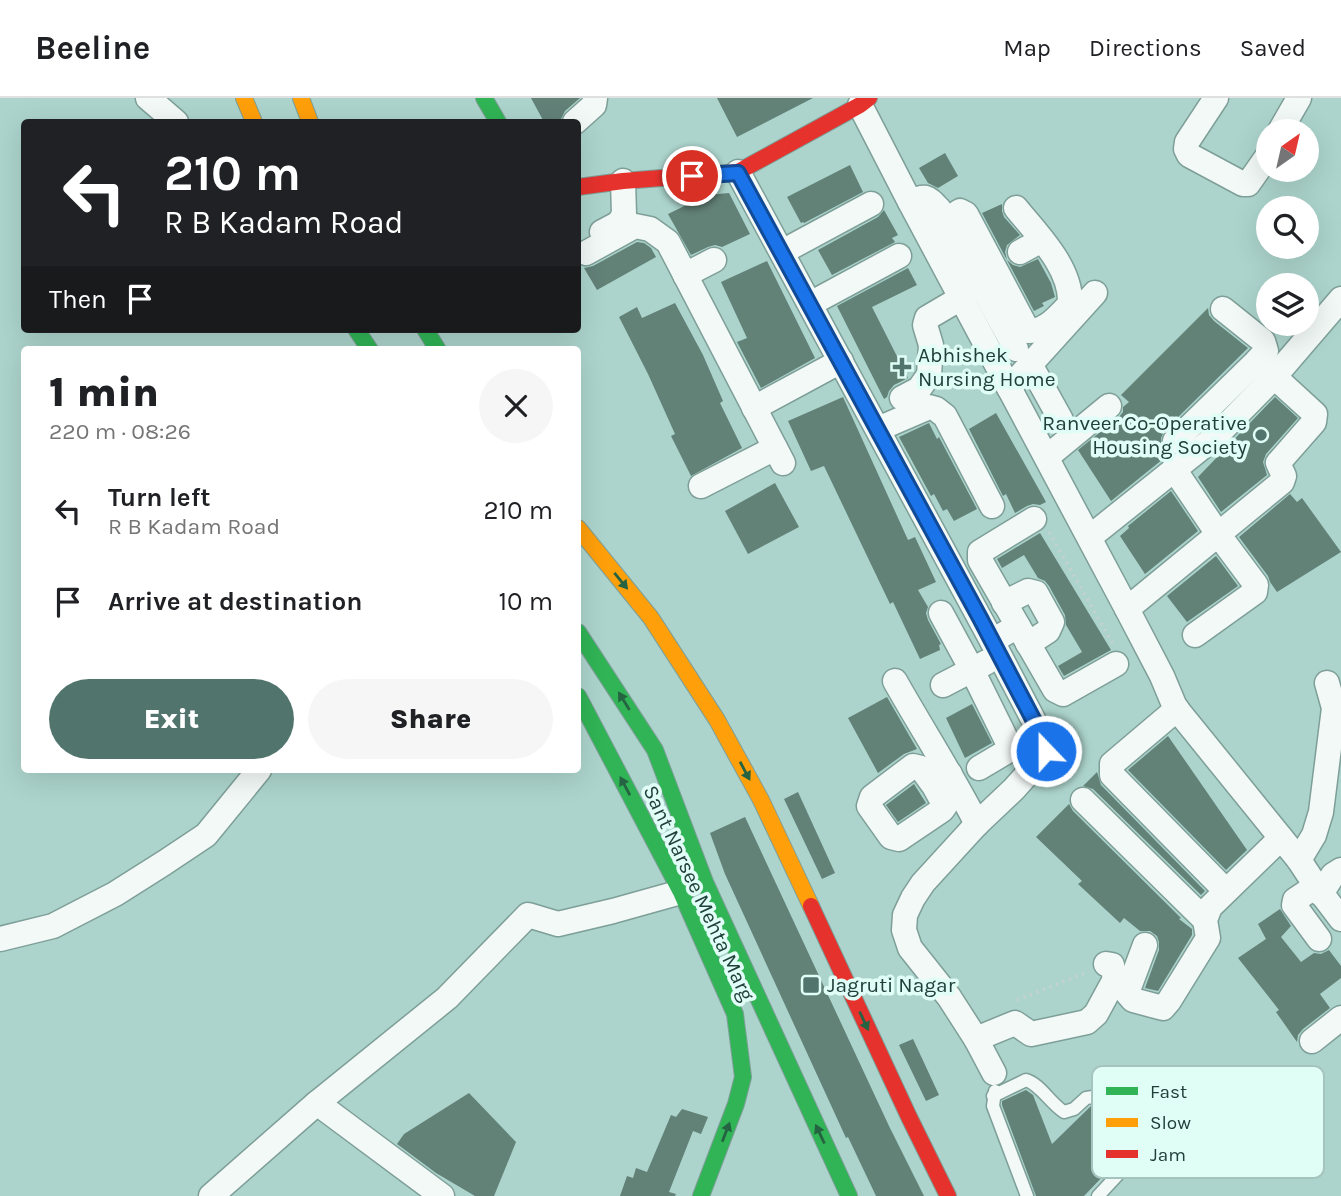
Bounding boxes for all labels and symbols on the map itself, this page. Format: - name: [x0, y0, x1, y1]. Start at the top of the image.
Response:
- north arrow: [1256, 119, 1320, 182]
- pin: [662, 146, 722, 206]
- place label: Abhishek Nursing Home: [918, 343, 1055, 391]
- marker: Abhishek Nursing Home: [892, 357, 912, 377]
- place label: Ranveer Co-Operative Housing Society: [1042, 411, 1247, 459]
- marker: Ranveer Co-Operative Housing Society: [1253, 427, 1269, 443]
- one-way arrow: [613, 572, 628, 590]
- one-way arrow: [618, 692, 631, 711]
- position arrow: [1009, 714, 1083, 788]
- one-way arrow: [739, 762, 751, 781]
- one-way arrow: [620, 776, 631, 796]
- street label: Sant Narsee Mehta Marg: [638, 781, 760, 1005]
- place label: Jagruti Nagar: [827, 973, 956, 997]
- marker: Jagruti Nagar: [801, 975, 821, 995]
- one-way arrow: [858, 1011, 870, 1031]
- legend: [1092, 1066, 1324, 1178]
- text: Fast: [1150, 1081, 1187, 1103]
- text: Slow: [1150, 1112, 1191, 1134]
- one-way arrow: [720, 1122, 731, 1143]
- one-way arrow: [814, 1124, 826, 1144]
- text: Jam: [1150, 1144, 1186, 1166]

